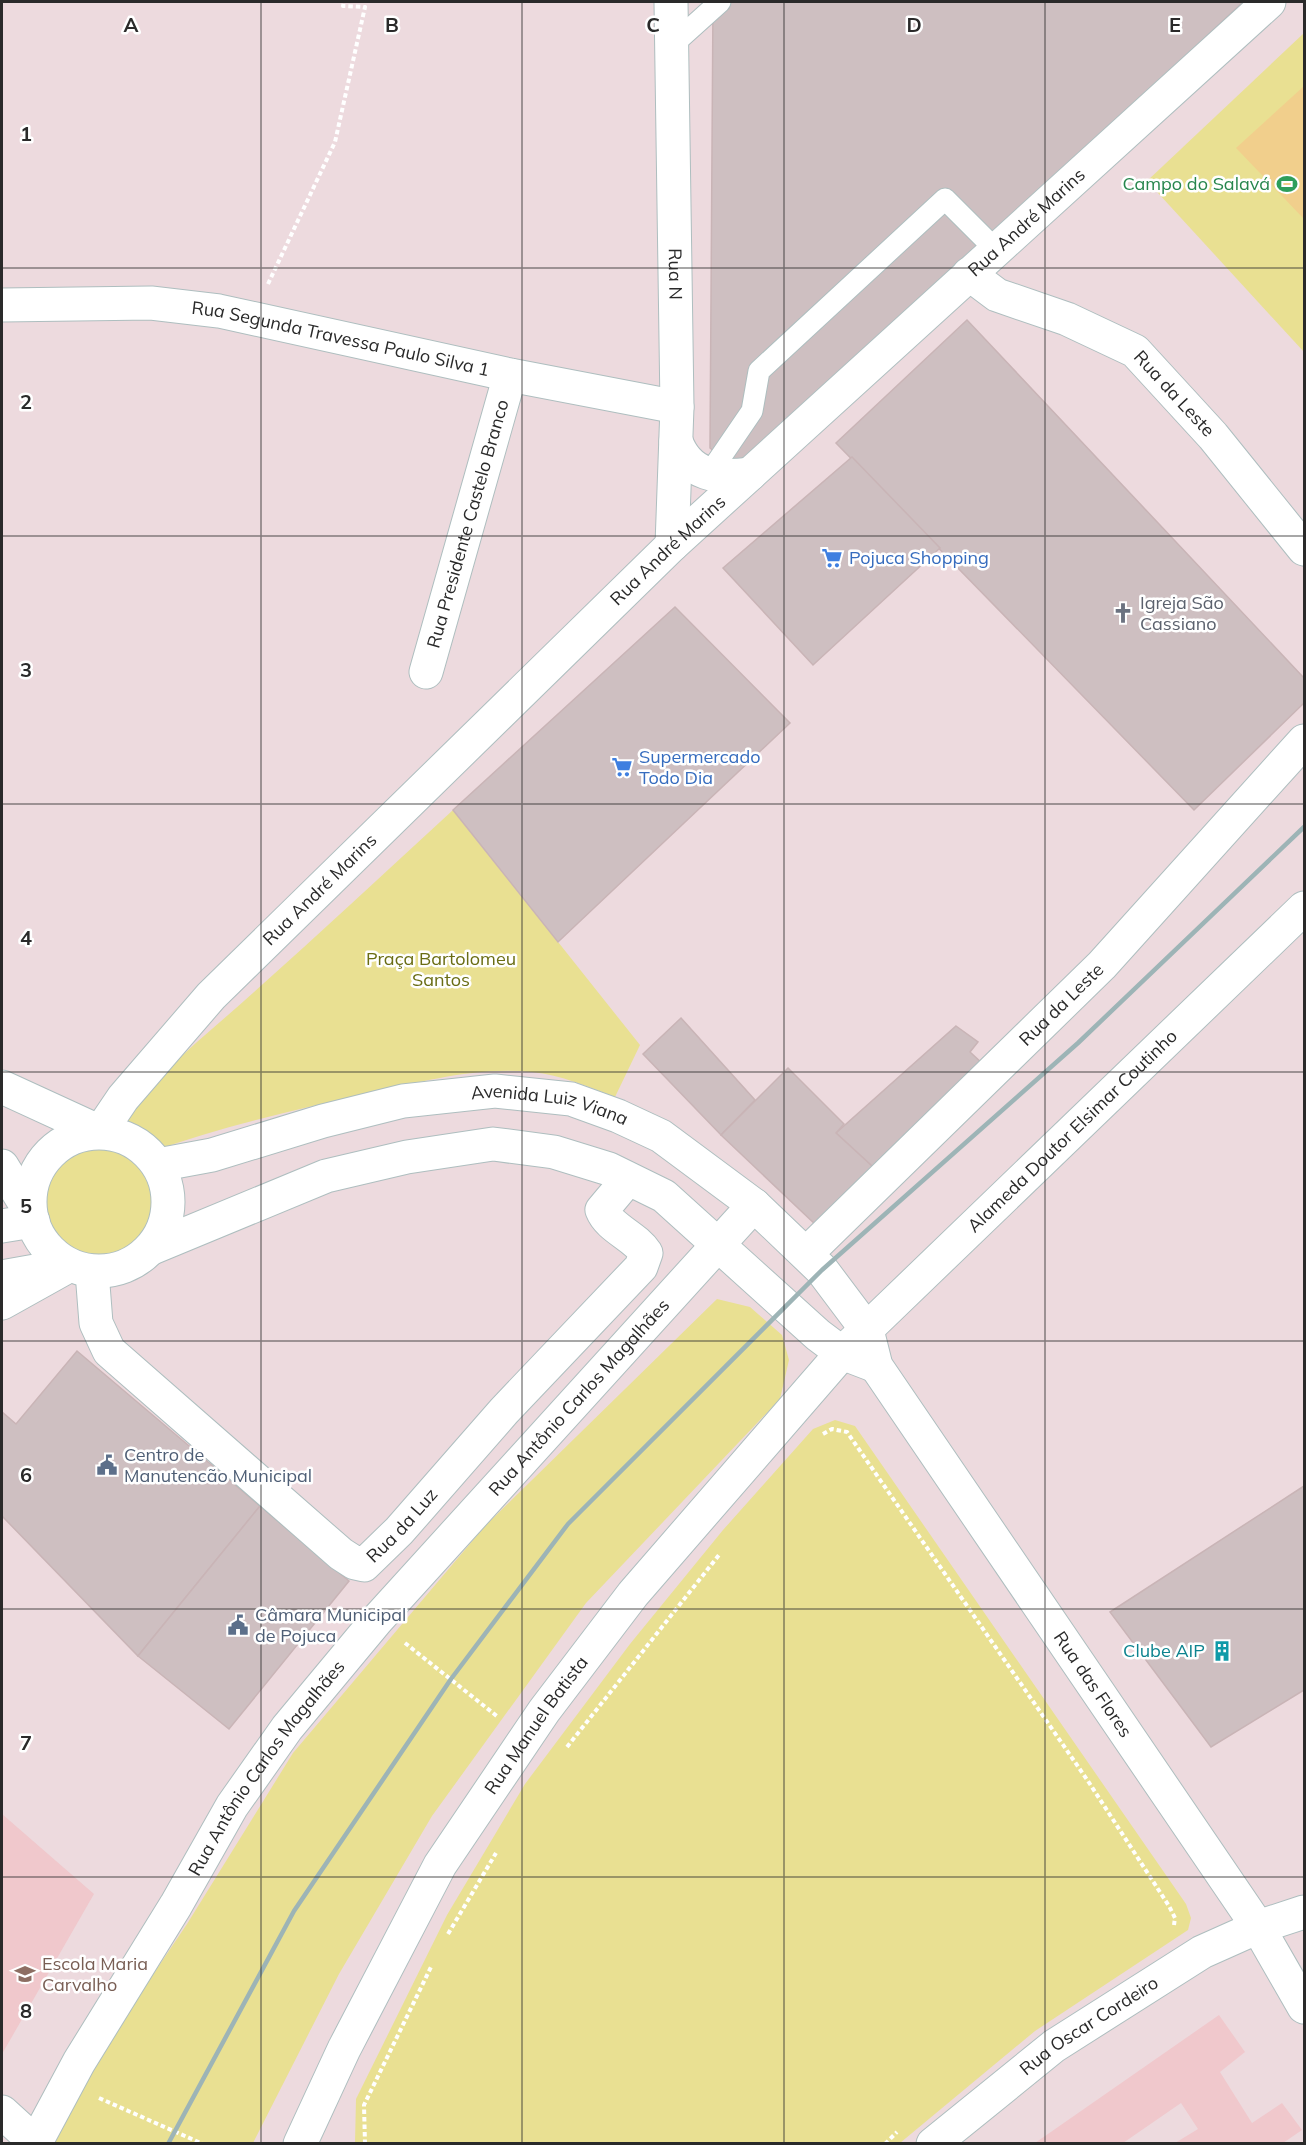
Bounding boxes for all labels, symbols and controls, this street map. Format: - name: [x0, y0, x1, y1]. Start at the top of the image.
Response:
- text: A: [124, 12, 139, 37]
- text: B: [385, 12, 399, 37]
- text: C: [646, 12, 660, 37]
- text: D: [906, 12, 922, 37]
- text: E: [1169, 12, 1181, 37]
- text: 1: [20, 121, 32, 146]
- street label: Rua André Marins: [963, 163, 1090, 281]
- place label: Campo do Salavá: [1122, 172, 1270, 195]
- sports icon: Campo do Salavá: [1275, 172, 1299, 196]
- street label: Rua N: [664, 248, 687, 300]
- street label: Rua Segunda Travessa Paulo Silva 1: [190, 296, 492, 381]
- street label: Rua da Leste: [1129, 345, 1220, 441]
- text: 2: [20, 389, 32, 414]
- street label: Rua Presidente Castelo Branco: [421, 397, 514, 651]
- street label: Rua André Marins: [605, 490, 730, 610]
- supermarket icon: Pojuca Shopping: [820, 546, 844, 570]
- place label: Pojuca Shopping: [849, 546, 989, 569]
- place label: Igreja São Cassiano: [1140, 591, 1224, 635]
- church icon: Igreja São Cassiano: [1111, 601, 1135, 625]
- text: 3: [20, 657, 32, 682]
- place label: Supermercado Todo Dia: [639, 745, 760, 789]
- supermarket icon: Supermercado Todo Dia: [610, 755, 634, 779]
- street label: Rua André Marins: [258, 828, 381, 950]
- text: 4: [20, 925, 32, 950]
- park label: Praça Bartolomeu Santos: [366, 947, 516, 991]
- street label: Rua da Leste: [1014, 958, 1108, 1051]
- street label: Alameda Doutor Elsimar Coutinho: [962, 1024, 1182, 1237]
- street label: Avenida Luiz Viana: [470, 1079, 632, 1130]
- text: 5: [20, 1193, 32, 1218]
- street label: Rua Antônio Carlos Magalhães: [483, 1294, 674, 1501]
- place label: Centro de Manutencão Municipal: [124, 1443, 312, 1487]
- public building icon: Centro de Manutencão Municipal: [95, 1453, 119, 1477]
- text: 6: [20, 1462, 32, 1487]
- street label: Rua da Luz: [361, 1483, 442, 1567]
- place label: Câmara Municipal de Pojuca: [255, 1603, 406, 1647]
- public building icon: Câmara Municipal de Pojuca: [226, 1613, 250, 1637]
- street label: Rua das Flores: [1049, 1627, 1138, 1742]
- place label: Clube AIP: [1123, 1639, 1205, 1662]
- building icon: Clube AIP: [1210, 1639, 1234, 1663]
- street label: Rua Manuel Batista: [479, 1651, 593, 1798]
- street label: Rua Antônio Carlos Magalhães: [183, 1655, 349, 1880]
- text: 7: [20, 1730, 32, 1755]
- place label: Escola Maria Carvalho: [42, 1952, 148, 1996]
- school or university icon: Escola Maria Carvalho: [13, 1962, 37, 1986]
- street label: Rua Oscar Cordeiro: [1015, 1971, 1162, 2080]
- text: 8: [20, 1998, 32, 2023]

